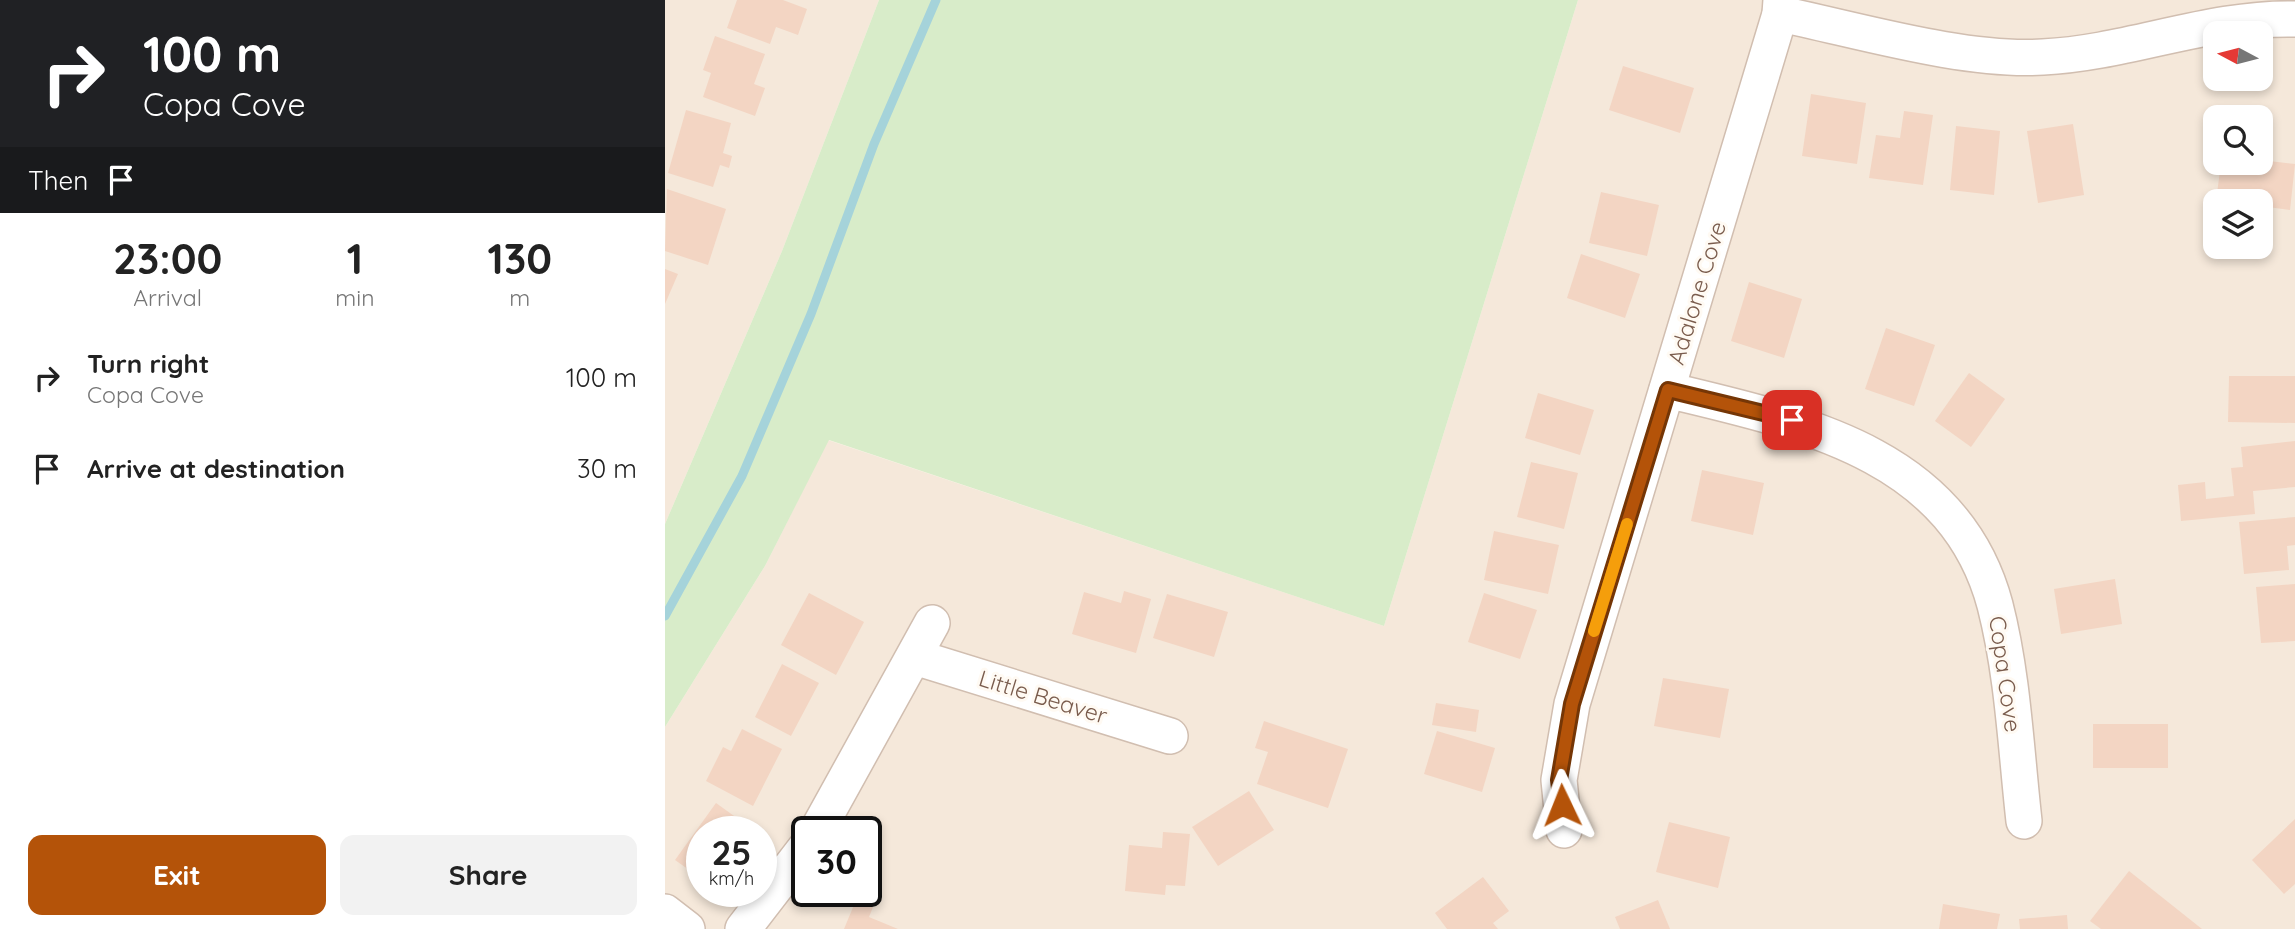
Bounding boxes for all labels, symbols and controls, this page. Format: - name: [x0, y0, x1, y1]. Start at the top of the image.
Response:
- north arrow: [2203, 21, 2273, 91]
- map controls: [2203, 21, 2273, 259]
- text: 100 m: [143, 23, 281, 84]
- icon: right: [28, 28, 119, 119]
- text: Copa Cove: [143, 84, 306, 124]
- button: search: [2203, 105, 2273, 175]
- icon: arrive: [102, 161, 140, 199]
- text: Then: [28, 164, 88, 197]
- button: layers: [2203, 189, 2273, 259]
- street label: Adalone Cove: [1661, 218, 1732, 368]
- text: 23:00: [113, 232, 222, 285]
- text: 1: [347, 232, 363, 285]
- text: 130: [487, 232, 552, 285]
- text: Arrival: [133, 283, 202, 312]
- text: min: [335, 283, 374, 312]
- text: m: [509, 283, 530, 312]
- text: Turn right: [87, 347, 209, 380]
- icon: right: [28, 359, 66, 397]
- text: 100 m: [566, 361, 637, 394]
- text: Copa Cove: [87, 380, 204, 409]
- pin: [1762, 390, 1822, 450]
- icon: arrive: [1773, 401, 1811, 439]
- icon: arrive: [28, 450, 66, 488]
- text: Arrive at destination: [87, 452, 345, 485]
- text: 30 m: [577, 452, 637, 485]
- street label: Copa Cove: [1983, 614, 2028, 734]
- street label: Little Beaver: [975, 663, 1111, 730]
- position arrow: [1525, 768, 1599, 842]
- speed limit sign: 30: [791, 816, 882, 907]
- text: 25: [711, 830, 752, 874]
- button: Exit: [28, 835, 326, 915]
- button: Share: [340, 835, 637, 915]
- text: km/h: [709, 867, 754, 890]

